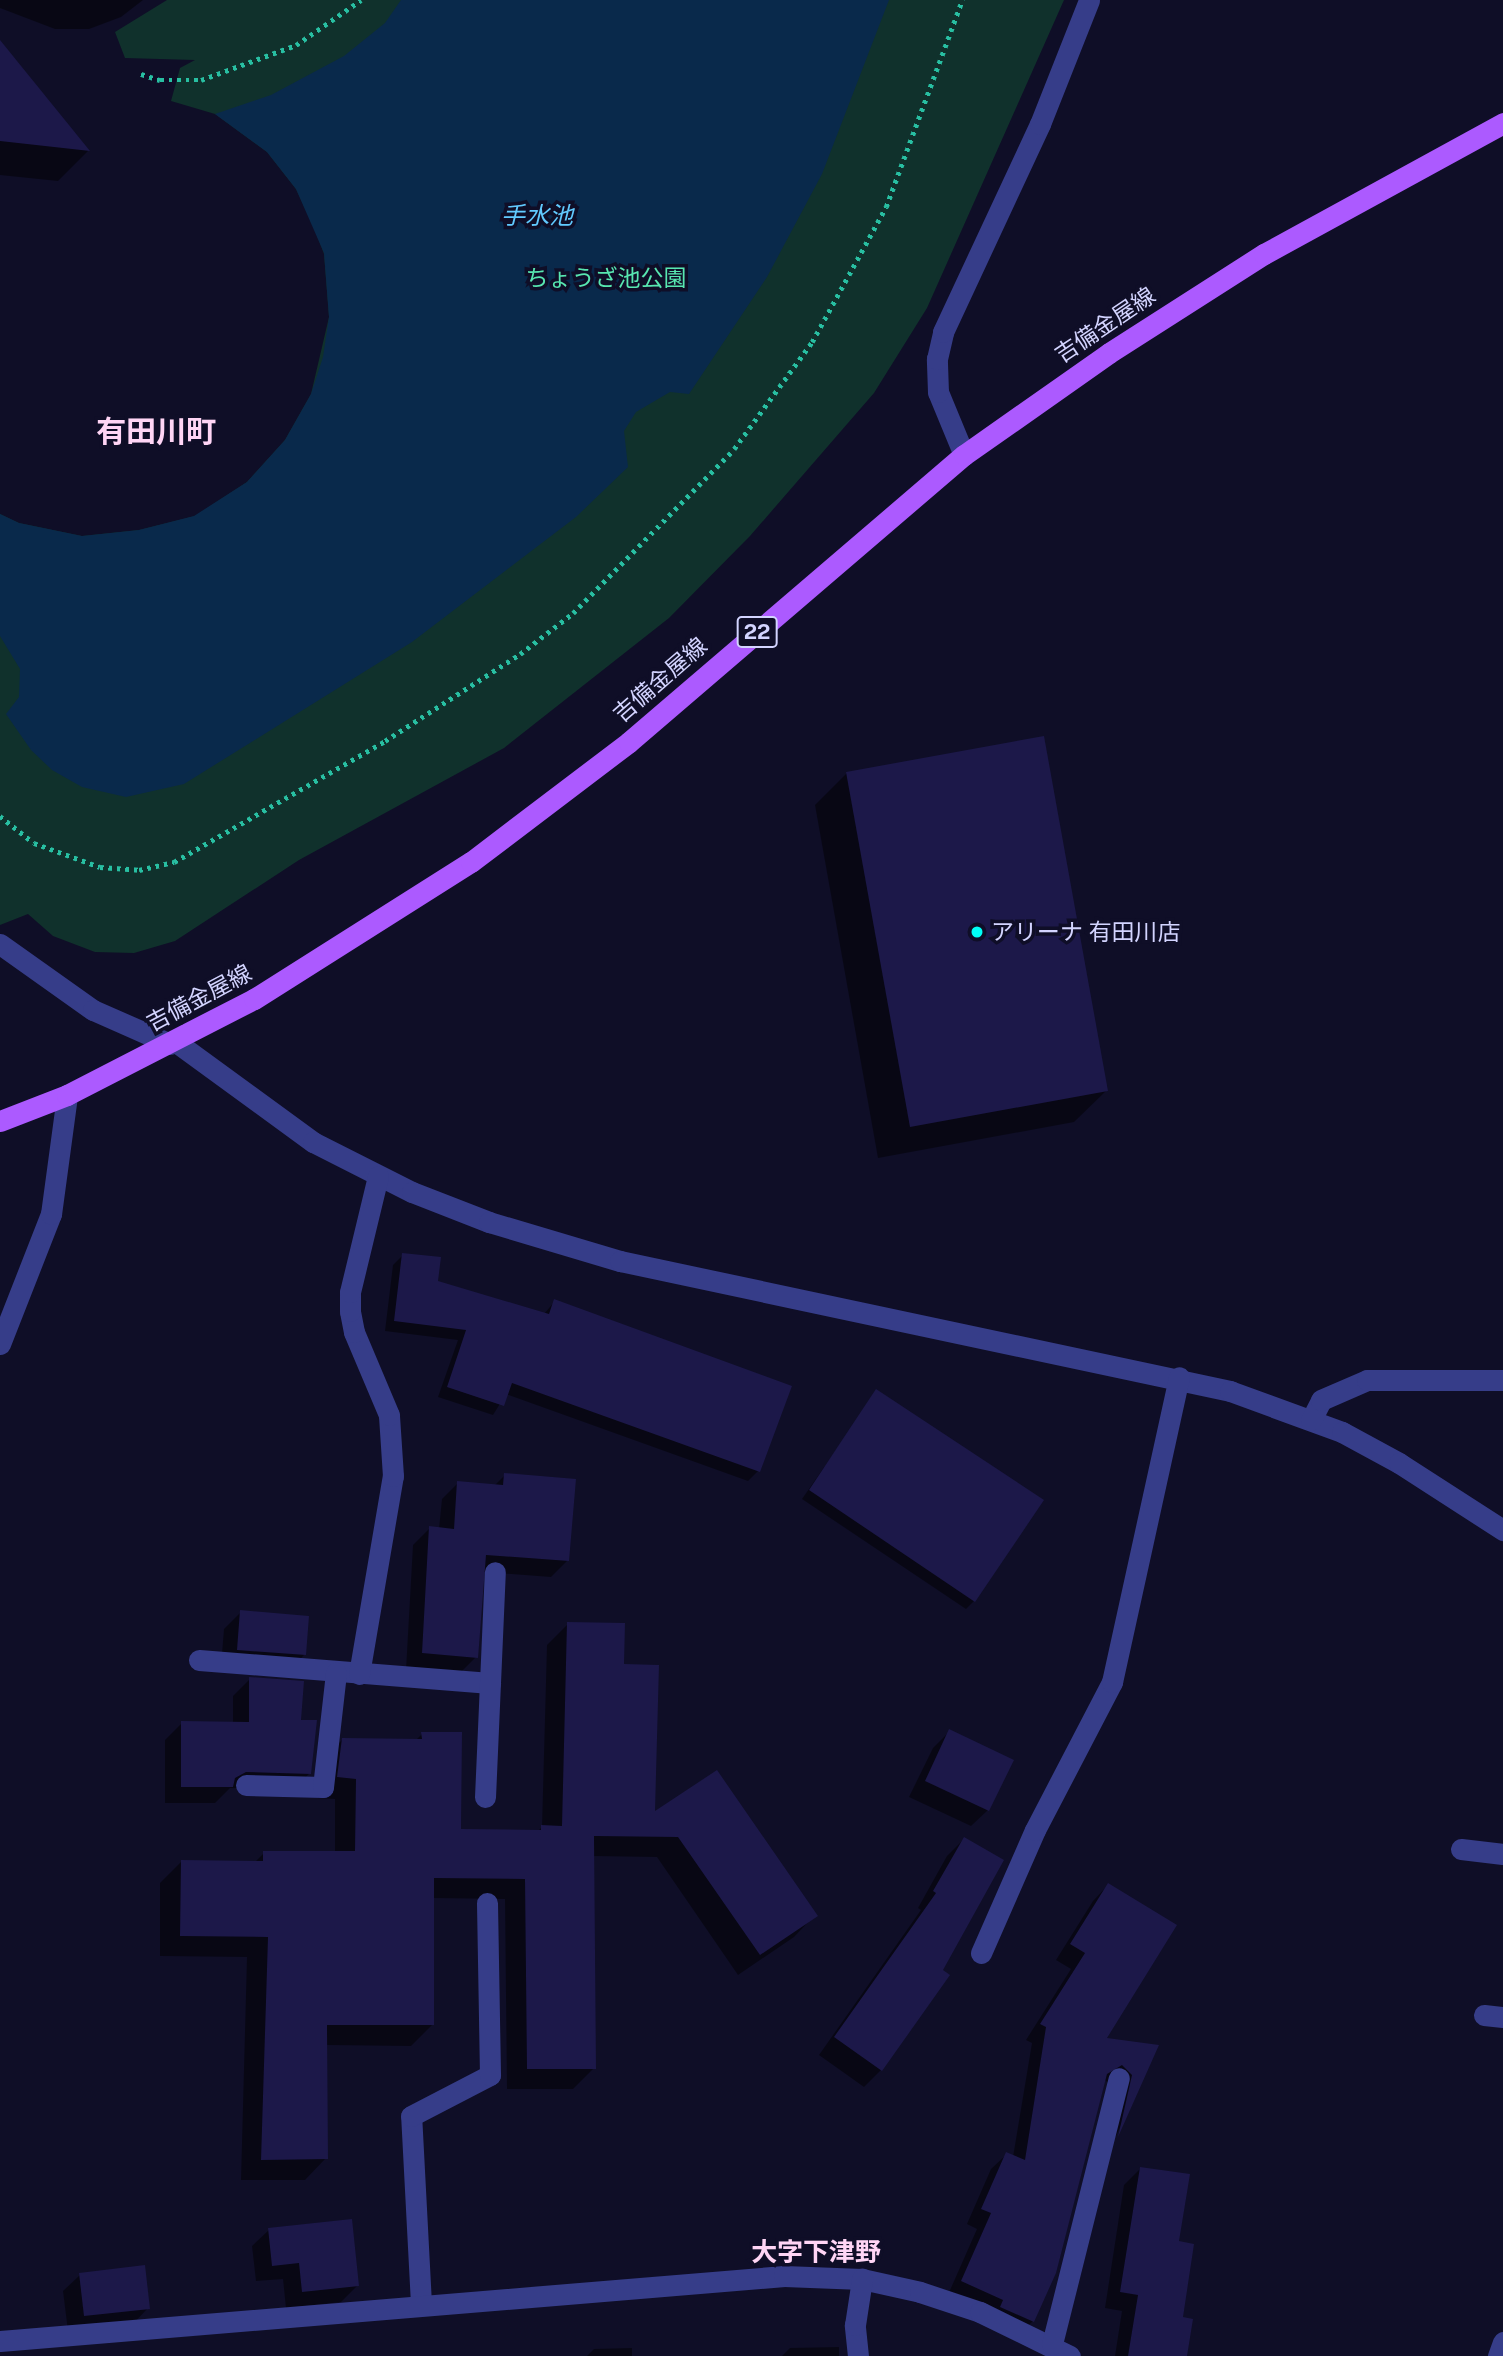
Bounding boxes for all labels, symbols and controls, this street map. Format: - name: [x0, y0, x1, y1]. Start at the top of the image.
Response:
- water label: 手水池: [501, 202, 573, 230]
- park label: ちょうざ池公園: [526, 264, 686, 292]
- street label: 吉備金屋線: [1050, 281, 1160, 369]
- district label: 有田川町: [96, 413, 216, 449]
- road number: 22: [736, 614, 778, 650]
- street label: 吉備金屋線: [608, 632, 712, 728]
- place label: アリーナ 有田川店: [991, 918, 1181, 946]
- marker: アリーナ 有田川店: [969, 924, 985, 940]
- street label: 吉備金屋線: [142, 959, 256, 1037]
- district label: 大字下津野: [751, 2236, 881, 2268]

